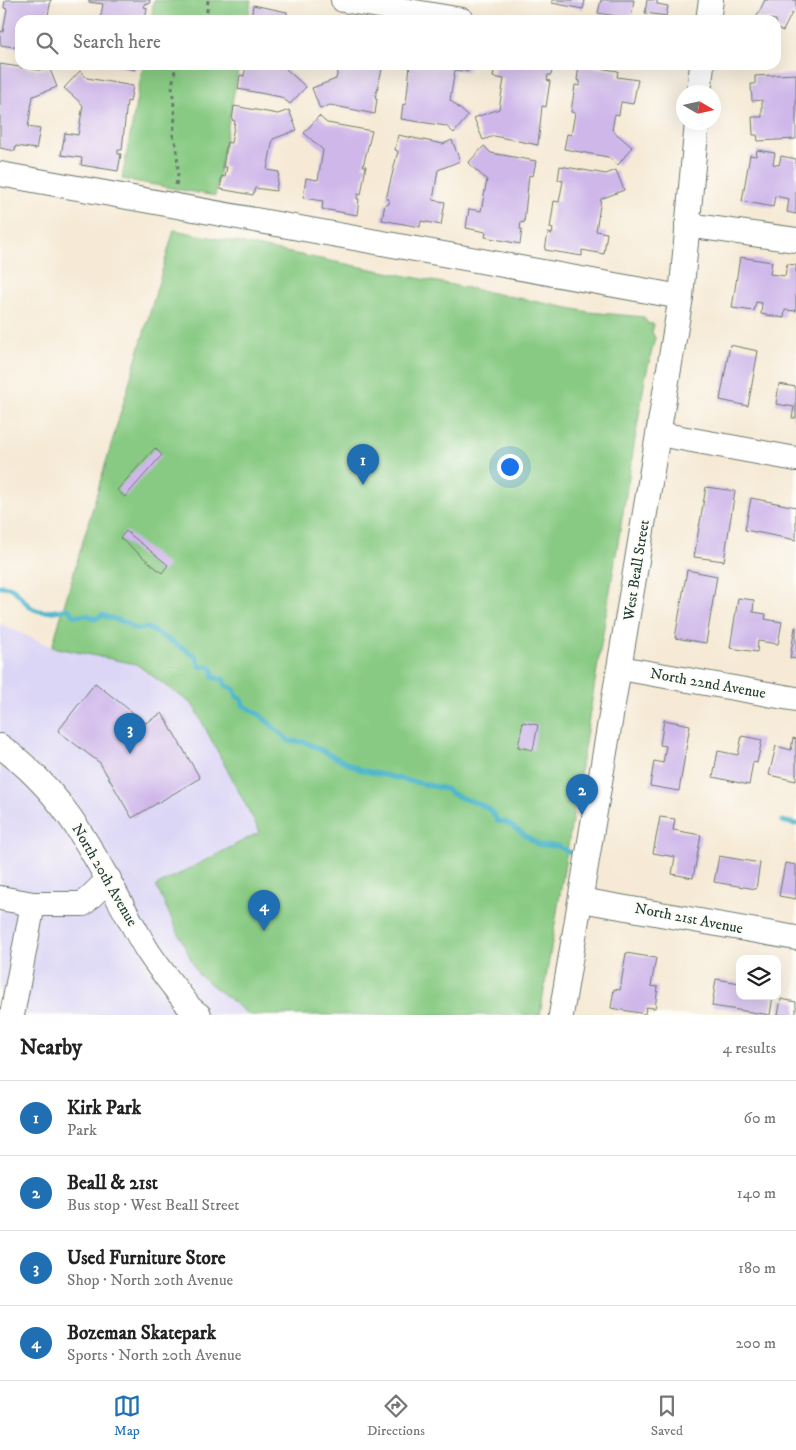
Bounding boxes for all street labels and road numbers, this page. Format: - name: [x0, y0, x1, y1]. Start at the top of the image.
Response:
- street label: West Beall Street: [619, 518, 654, 623]
- street label: North 22nd Avenue: [649, 664, 767, 703]
- street label: North 20th Avenue: [68, 821, 142, 930]
- street label: North 21st Avenue: [633, 899, 745, 938]

